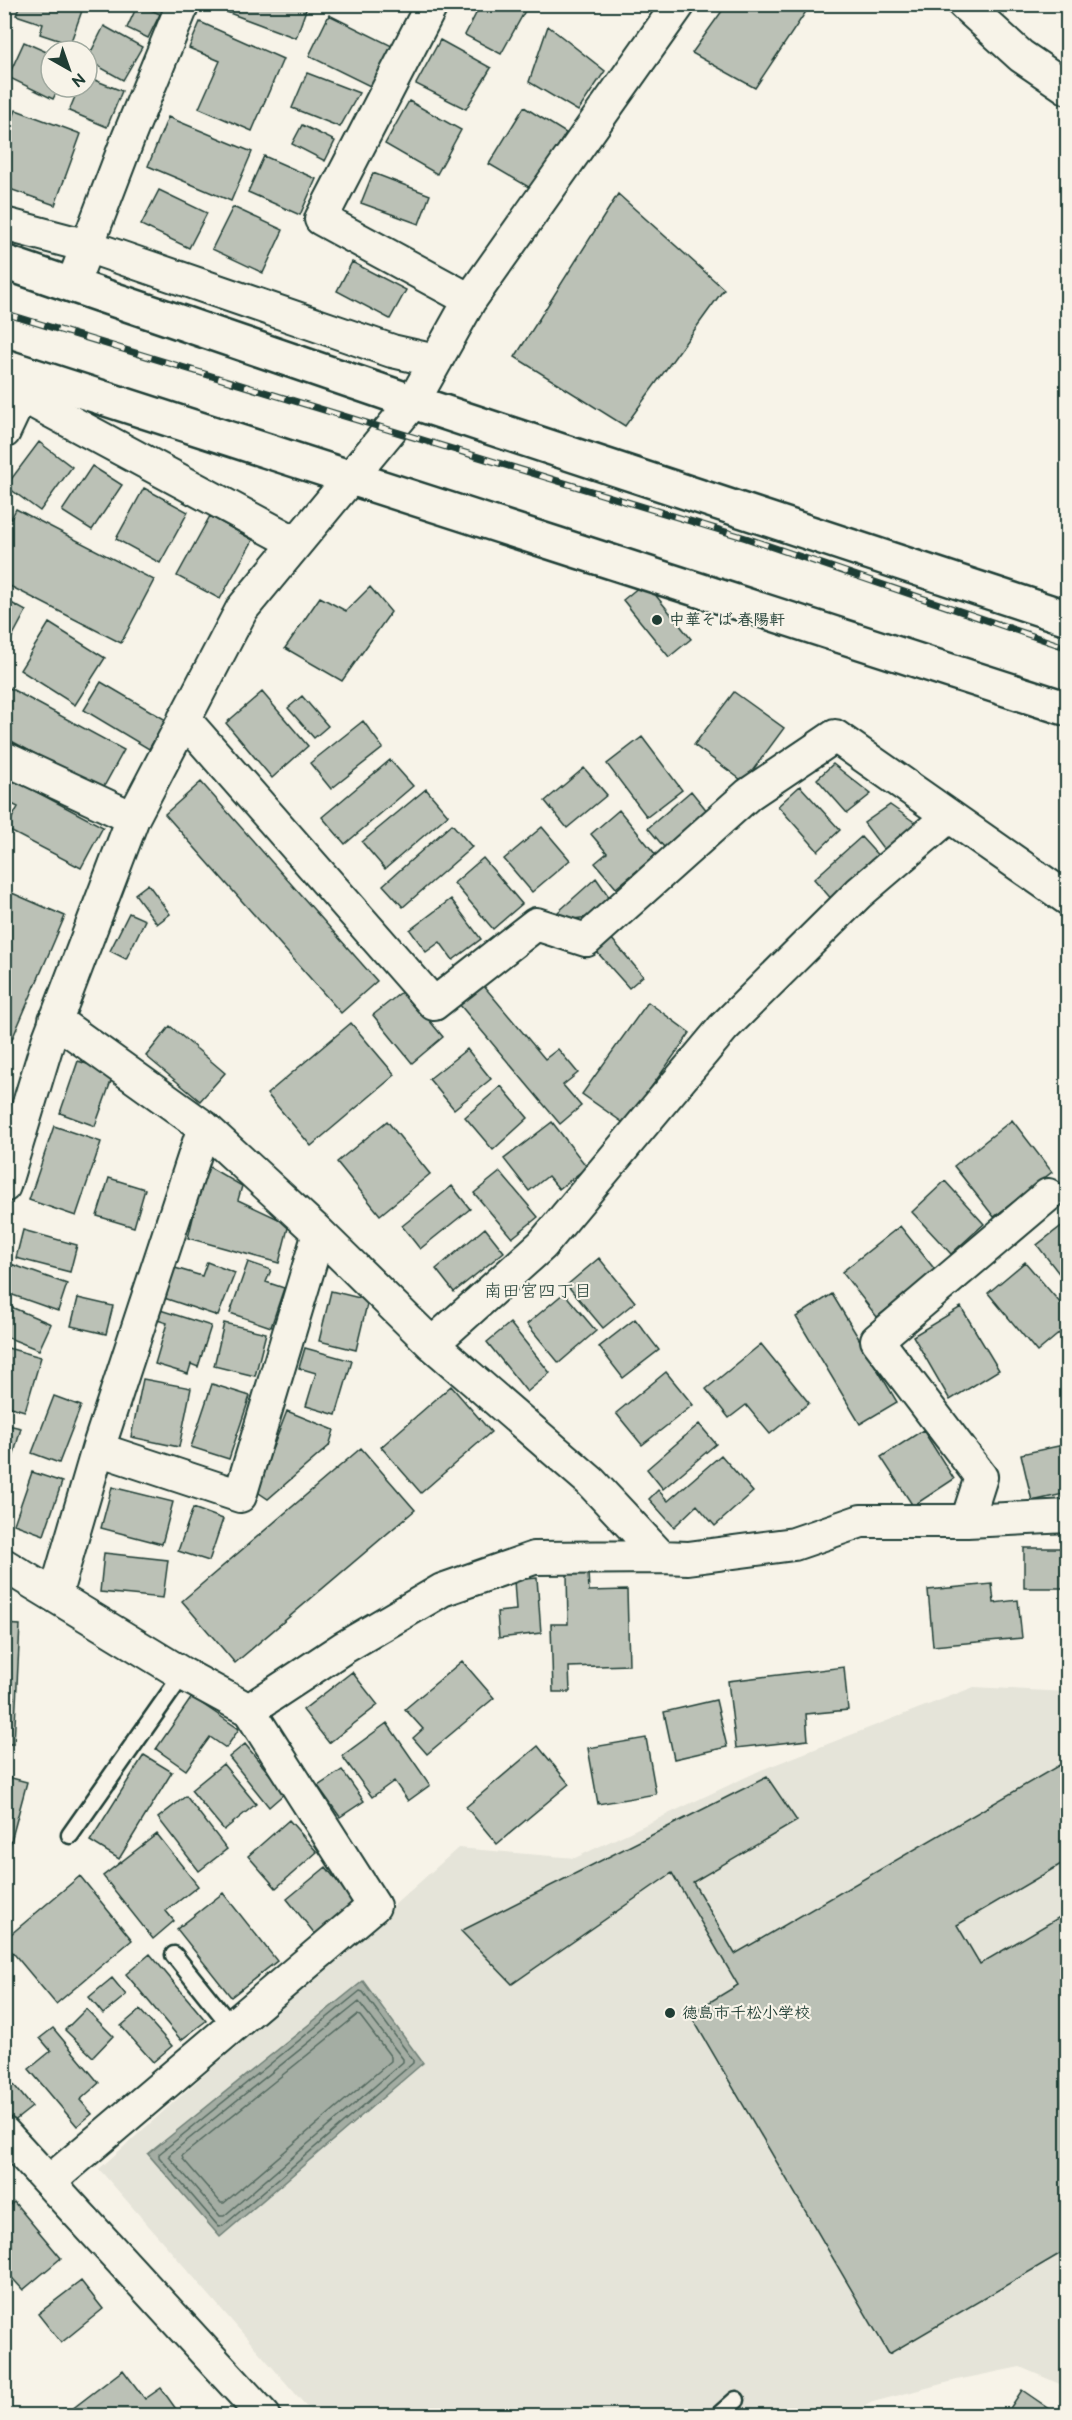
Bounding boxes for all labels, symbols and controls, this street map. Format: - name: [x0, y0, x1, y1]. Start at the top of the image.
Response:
- north arrow: [39, 39, 99, 99]
- text: N: [67, 68, 88, 90]
- place label: 中華そば 春陽軒: [669, 611, 785, 630]
- marker: 中華そば 春陽軒: [650, 613, 664, 627]
- district label: 南田宮四丁目: [484, 1281, 592, 1302]
- place label: 徳島市千松小学校: [682, 2004, 810, 2023]
- marker: 徳島市千松小学校: [663, 2006, 677, 2020]

